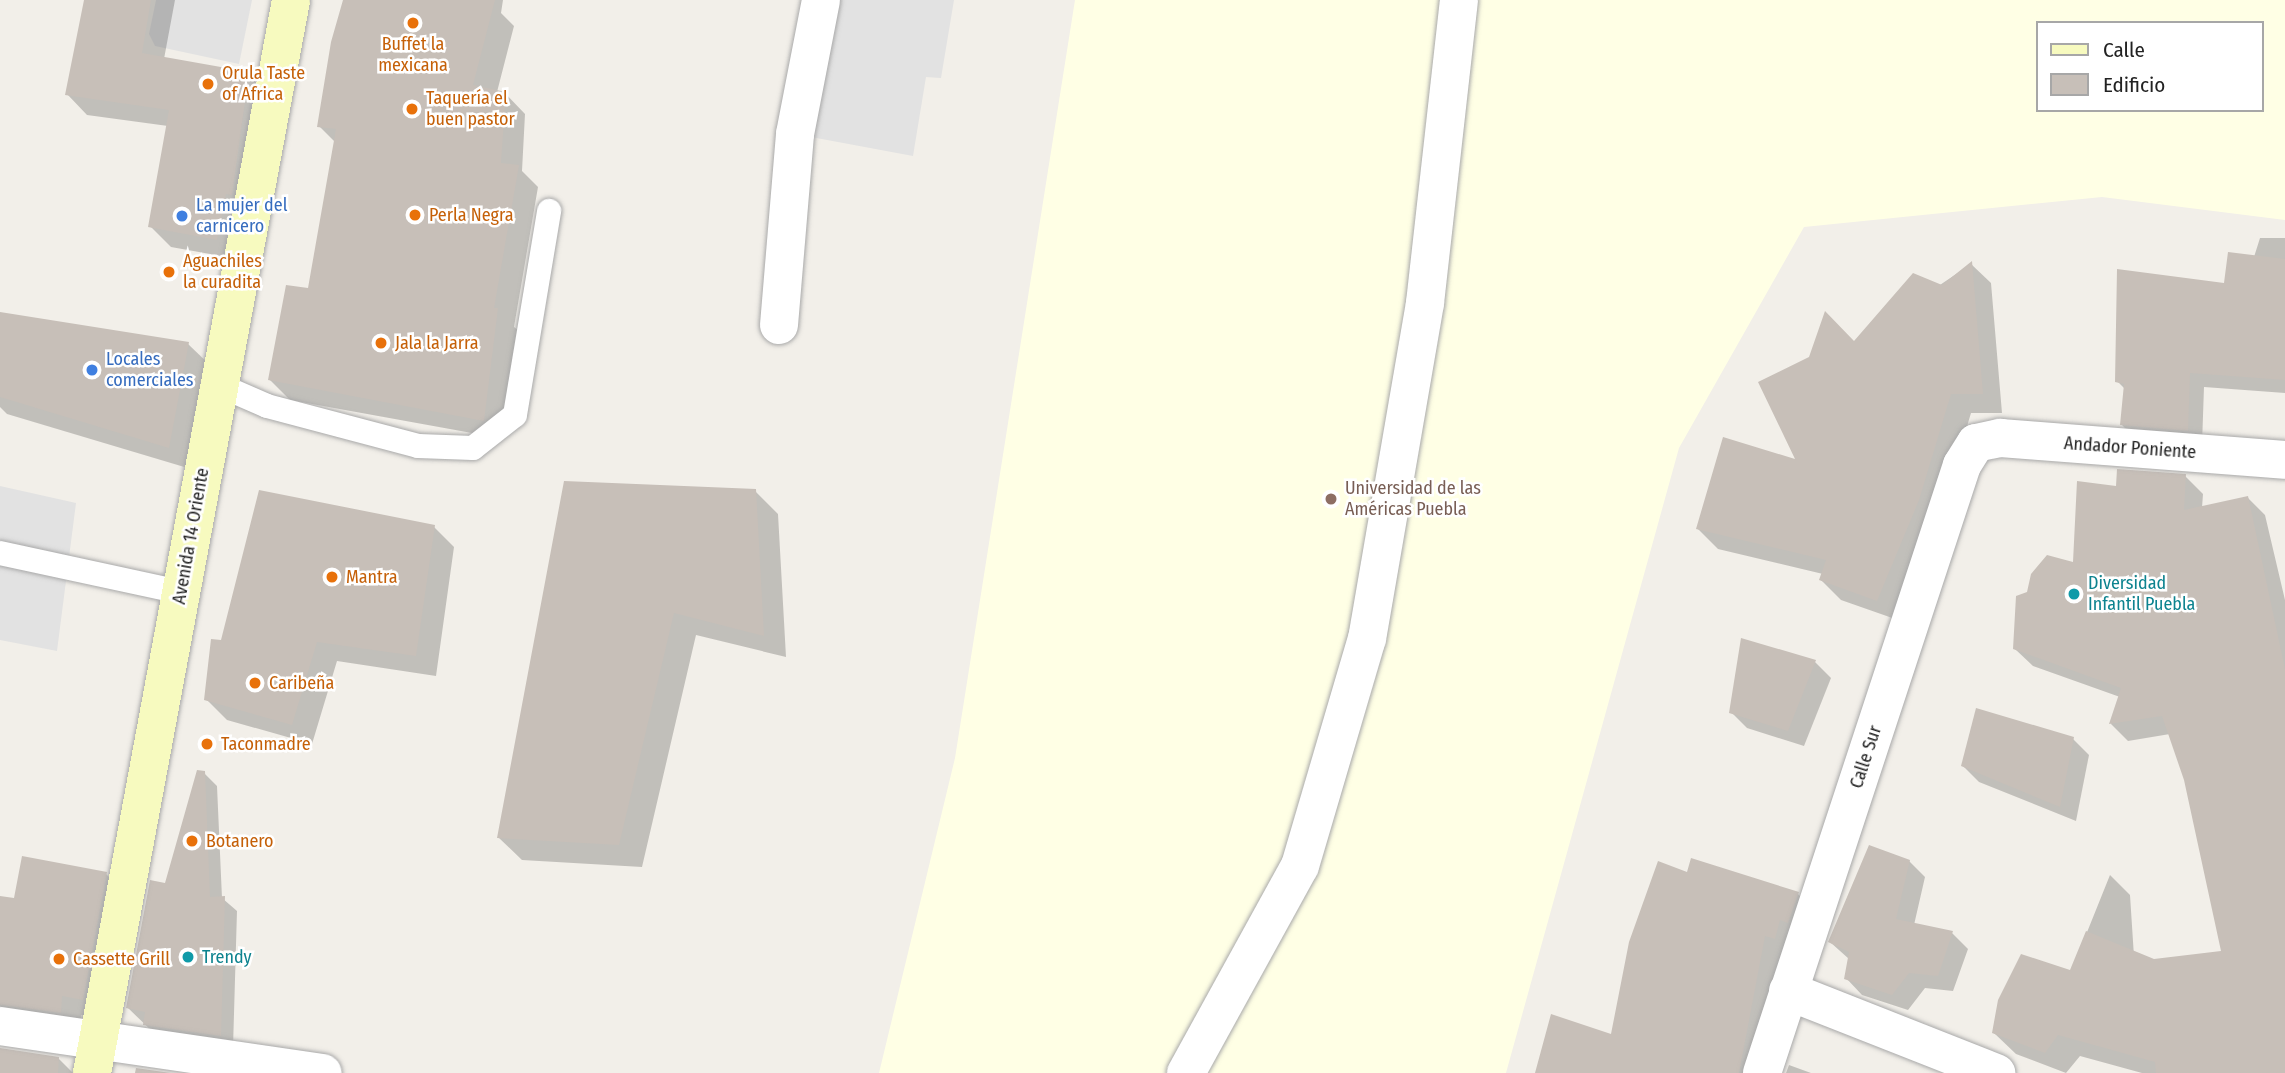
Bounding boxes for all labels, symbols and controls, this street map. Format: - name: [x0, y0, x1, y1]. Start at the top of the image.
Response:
- marker: Buffet la mexicana: [405, 15, 421, 31]
- legend: [2036, 21, 2264, 112]
- place label: Buffet la mexicana: [378, 34, 448, 76]
- text: Calle: [2103, 37, 2145, 63]
- place label: Orula Taste of Africa: [222, 63, 305, 106]
- text: Edificio: [2103, 72, 2165, 98]
- marker: Orula Taste of Africa: [200, 76, 216, 92]
- place label: Taquería el buen pastor: [426, 88, 515, 130]
- marker: Taquería el buen pastor: [404, 101, 420, 117]
- place label: La mujer del carnicero: [196, 195, 287, 238]
- place label: Perla Negra: [429, 204, 514, 226]
- marker: Perla Negra: [407, 207, 423, 223]
- marker: La mujer del carnicero: [174, 208, 190, 224]
- place label: Aguachiles la curadita: [183, 251, 262, 294]
- marker: Aguachiles la curadita: [161, 264, 177, 280]
- place label: Jala la Jarra: [395, 332, 479, 354]
- marker: Jala la Jarra: [373, 335, 389, 351]
- place label: Locales comerciales: [106, 349, 193, 392]
- marker: Locales comerciales: [84, 362, 100, 378]
- street label: Andador Poniente: [2063, 433, 2197, 463]
- street label: Avenida 14 Oriente: [168, 466, 214, 606]
- place label: Universidad de las Américas Puebla: [1345, 478, 1481, 520]
- marker: Universidad de las Américas Puebla: [1323, 491, 1339, 507]
- place label: Mantra: [346, 566, 398, 588]
- marker: Mantra: [324, 569, 340, 585]
- place label: Diversidad Infantil Puebla: [2088, 573, 2195, 616]
- marker: Diversidad Infantil Puebla: [2066, 586, 2082, 602]
- place label: Caribeña: [269, 672, 334, 694]
- marker: Caribeña: [247, 675, 263, 691]
- street label: Calle Sur: [1846, 723, 1886, 791]
- place label: Taconmadre: [221, 733, 311, 755]
- marker: Taconmadre: [199, 736, 215, 752]
- place label: Botanero: [206, 830, 274, 852]
- marker: Botanero: [184, 833, 200, 849]
- place label: Trendy: [202, 946, 252, 968]
- place label: Cassette Grill: [73, 948, 170, 970]
- marker: Trendy: [180, 949, 196, 965]
- marker: Cassette Grill: [51, 951, 67, 967]

